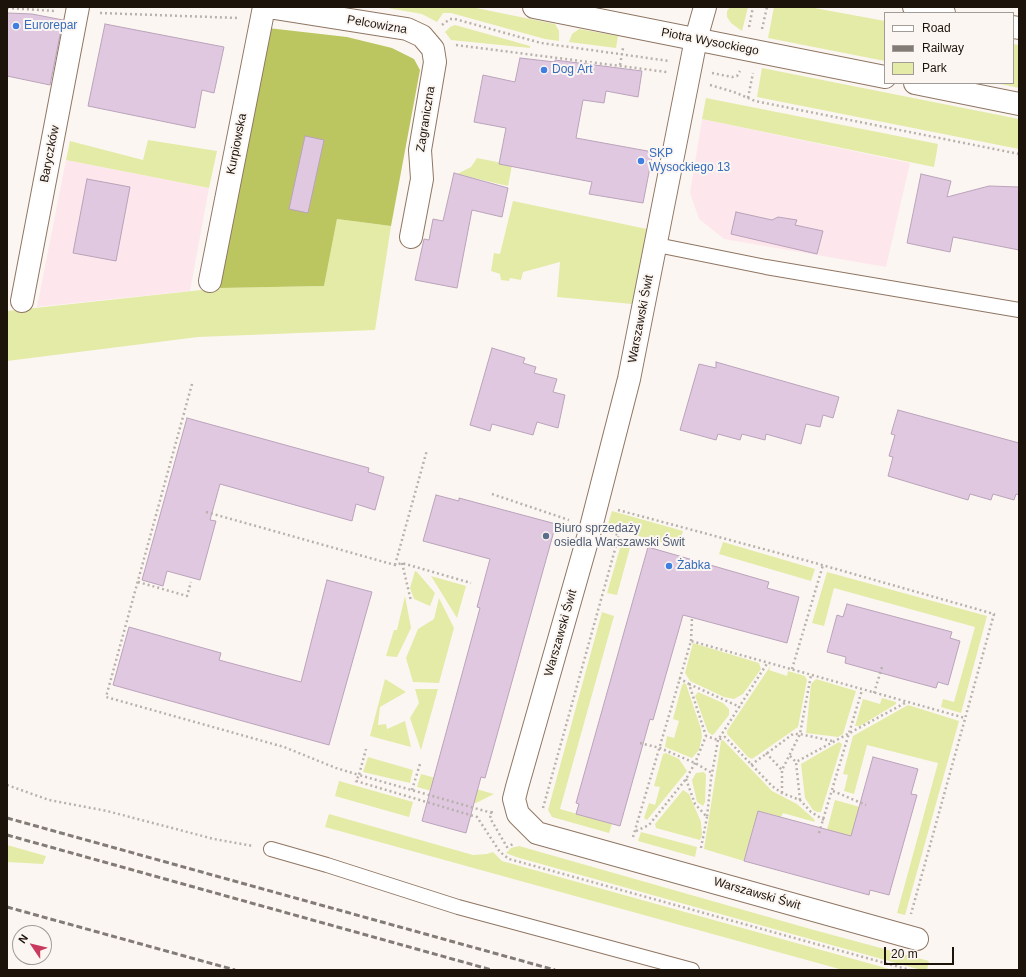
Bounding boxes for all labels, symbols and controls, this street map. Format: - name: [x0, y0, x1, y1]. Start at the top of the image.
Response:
- legend: [884, 12, 1014, 84]
- street label: Pelcowizna: [346, 13, 408, 37]
- place label: Eurorepar: [24, 19, 77, 33]
- marker: Eurorepar: [11, 21, 21, 31]
- text: Road: [922, 21, 951, 35]
- street label: Piotra Wysockiego: [660, 25, 760, 59]
- text: Railway: [922, 41, 964, 55]
- text: Park: [922, 61, 947, 75]
- place label: Dog Art: [552, 63, 593, 77]
- marker: Dog Art: [539, 65, 549, 75]
- street label: Zagraniczna: [414, 85, 438, 153]
- street label: Kurpiowska: [224, 112, 250, 176]
- street label: Baryczków: [37, 124, 63, 184]
- place label: SKP Wysockiego 13: [649, 147, 730, 175]
- marker: SKP Wysockiego 13: [636, 156, 646, 166]
- street label: Warszawski Świt: [625, 274, 657, 364]
- place label: Biuro sprzedaży osiedla Warszawski Świt: [554, 522, 685, 550]
- marker: Biuro sprzedaży osiedla Warszawski Świt: [541, 531, 551, 541]
- place label: Żabka: [677, 559, 710, 573]
- marker: Żabka: [664, 561, 674, 571]
- street label: Warszawski Świt: [542, 588, 580, 678]
- street label: Warszawski Świt: [712, 875, 802, 913]
- north arrow: [12, 925, 52, 965]
- text: N: [16, 932, 30, 945]
- scale bar: [886, 939, 956, 965]
- text: 20 m: [891, 947, 918, 961]

